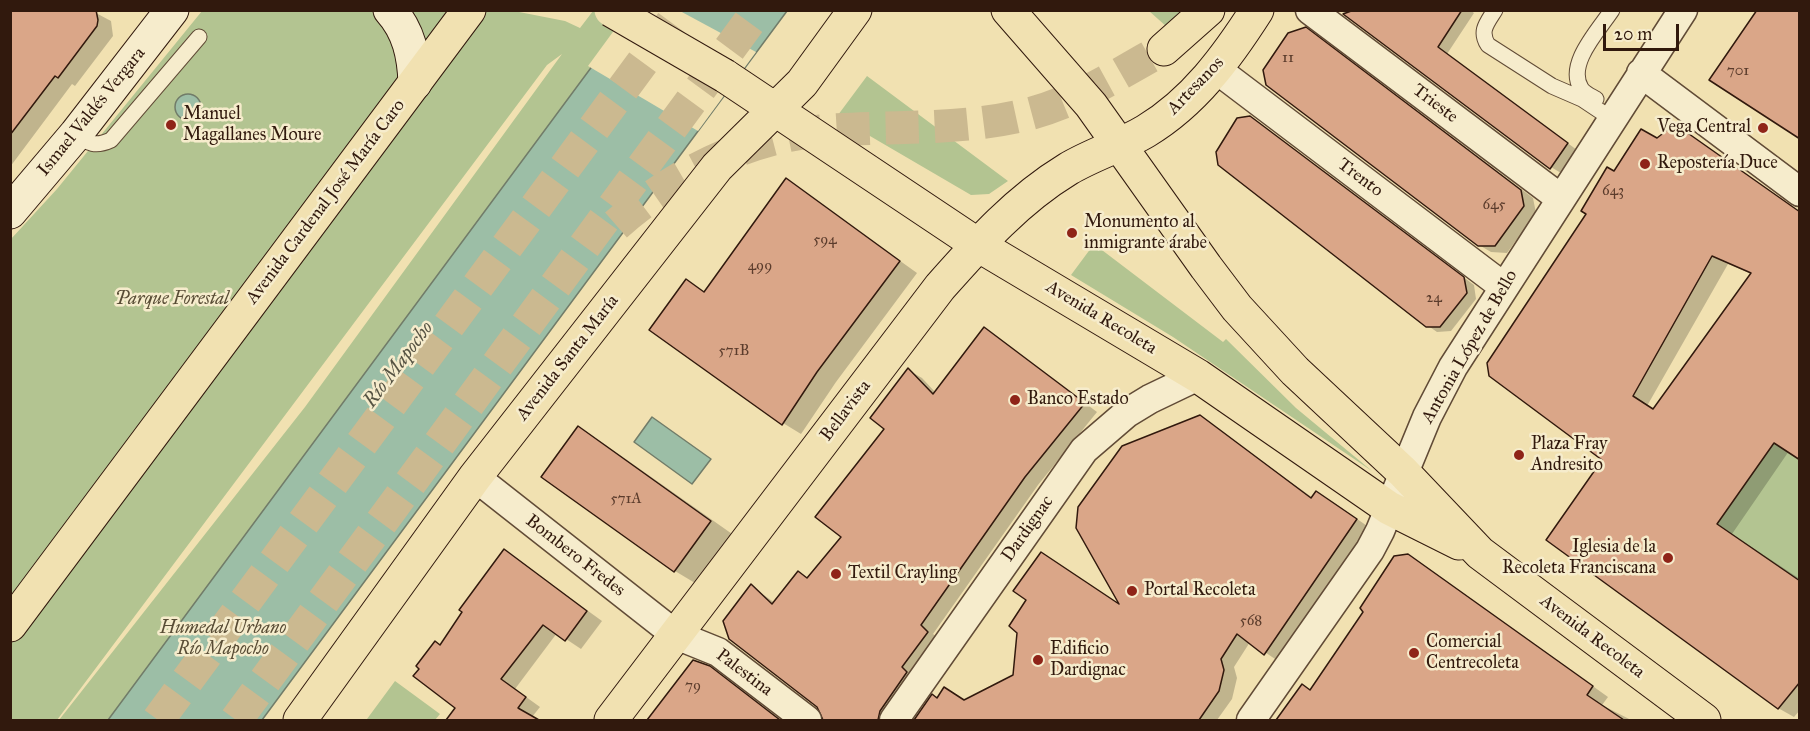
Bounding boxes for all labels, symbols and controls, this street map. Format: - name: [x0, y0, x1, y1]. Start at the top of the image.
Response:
- scale bar: [1606, 12, 1682, 50]
- text: 20 m: [1614, 23, 1652, 45]
- street label: Ismael Valdés Vergara: [33, 43, 151, 181]
- house number: 11: [1282, 49, 1294, 67]
- street label: Artesanos: [1163, 52, 1229, 120]
- house number: 701: [1727, 62, 1749, 80]
- street label: Trieste: [1408, 80, 1462, 128]
- street label: Avenida Cardenal José María Caro: [242, 95, 410, 309]
- place label: Manuel Magallanes Moure: [183, 104, 321, 146]
- place label: Vega Central: [1657, 117, 1751, 139]
- marker: Manuel Magallanes Moure: [164, 118, 178, 132]
- marker: Vega Central: [1756, 121, 1770, 135]
- place label: Repostería Duce: [1657, 153, 1778, 175]
- street label: Trento: [1333, 154, 1387, 202]
- marker: Repostería Duce: [1638, 157, 1652, 171]
- house number: 643: [1602, 182, 1624, 200]
- house number: 645: [1482, 196, 1506, 214]
- place label: Monumento al inmigrante árabe: [1084, 212, 1207, 254]
- marker: Monumento al inmigrante árabe: [1065, 226, 1079, 240]
- house number: 594: [813, 231, 837, 249]
- house number: 499: [748, 257, 772, 275]
- street label: Antonia López de Bello: [1417, 267, 1523, 427]
- street label: Avenida Recoleta: [1042, 276, 1160, 360]
- park label: Parque Forestal: [115, 289, 229, 311]
- house number: 24: [1426, 289, 1442, 307]
- street label: Avenida Santa María: [512, 291, 624, 425]
- water label: Río Mapocho: [359, 317, 439, 413]
- house number: 571B: [719, 342, 749, 360]
- street label: Bellavista: [816, 376, 876, 446]
- place label: Banco Estado: [1027, 389, 1129, 411]
- marker: Banco Estado: [1008, 393, 1022, 407]
- place label: Plaza Fray Andresito: [1531, 434, 1607, 476]
- marker: Plaza Fray Andresito: [1512, 448, 1526, 462]
- house number: 571A: [610, 490, 642, 508]
- street label: Dardignac: [997, 492, 1059, 566]
- street label: Bombero Fredes: [521, 510, 629, 602]
- place label: Iglesia de la Recoleta Franciscana: [1502, 537, 1656, 580]
- marker: Iglesia de la Recoleta Franciscana: [1661, 551, 1675, 565]
- place label: Textil Crayling: [848, 563, 957, 585]
- marker: Textil Crayling: [829, 567, 843, 581]
- place label: Portal Recoleta: [1144, 580, 1256, 602]
- marker: Portal Recoleta: [1125, 584, 1139, 598]
- street label: Avenida Recoleta: [1535, 591, 1649, 683]
- house number: 568: [1240, 612, 1262, 630]
- park label: Humedal Urbano Río Mapocho: [160, 618, 286, 660]
- place label: Comercial Centrecoleta: [1426, 632, 1519, 674]
- place label: Edificio Dardignac: [1050, 639, 1126, 682]
- street label: Palestina: [712, 645, 776, 701]
- marker: Comercial Centrecoleta: [1407, 646, 1421, 660]
- marker: Edificio Dardignac: [1031, 653, 1045, 667]
- house number: 79: [685, 677, 701, 695]

